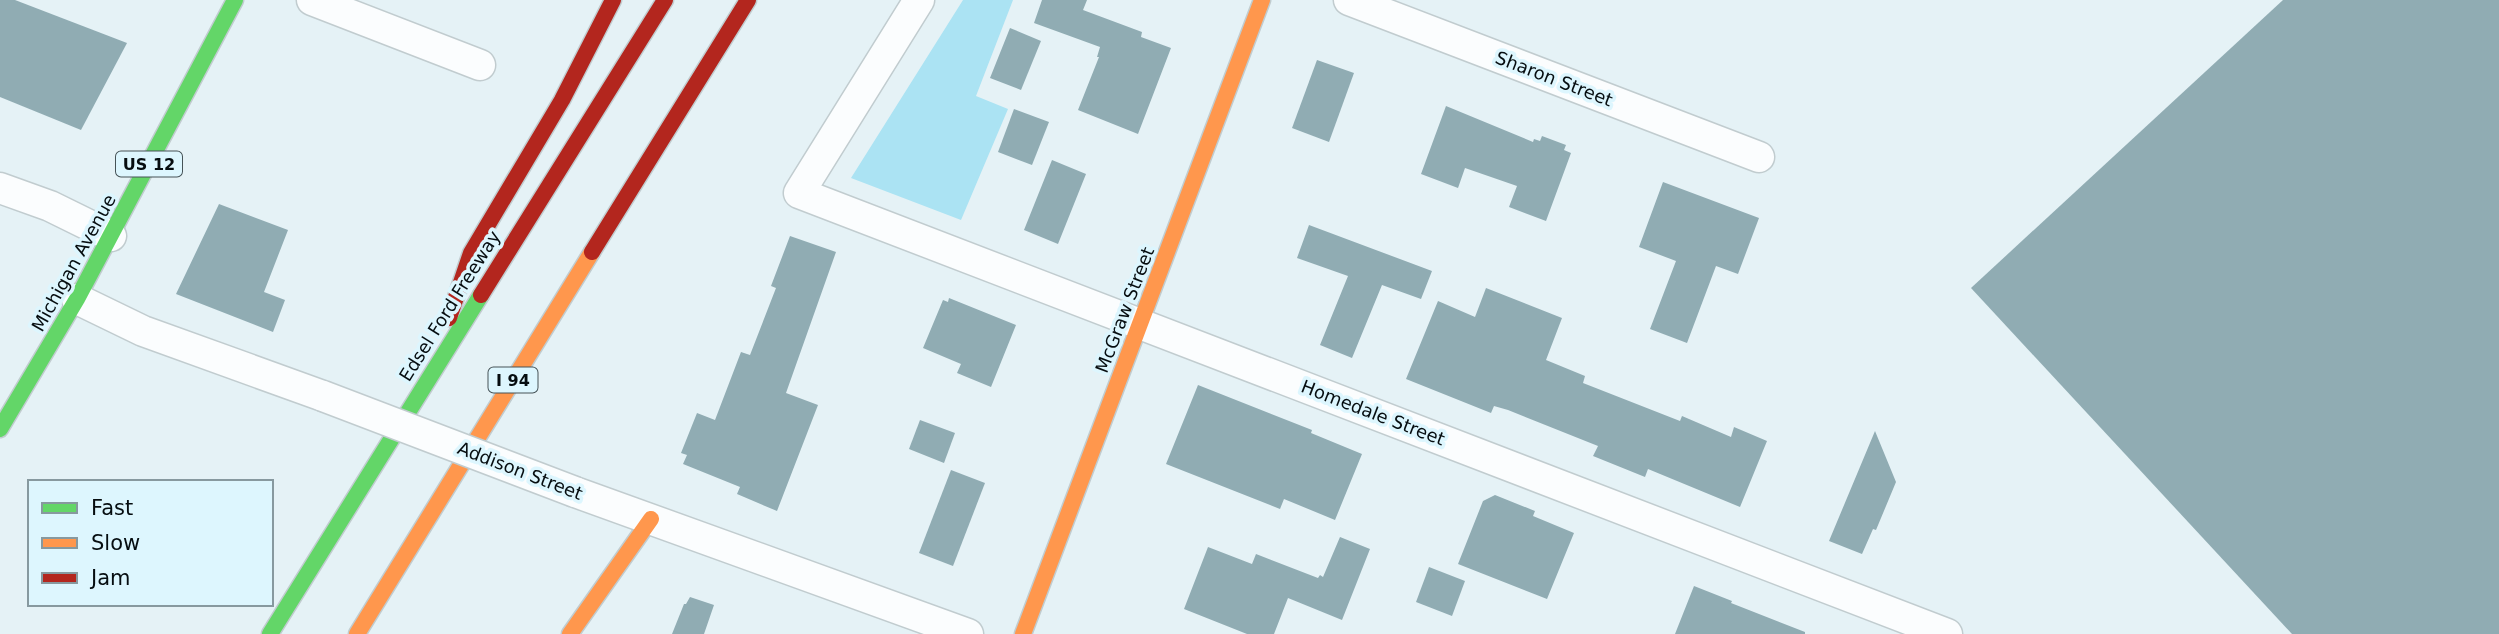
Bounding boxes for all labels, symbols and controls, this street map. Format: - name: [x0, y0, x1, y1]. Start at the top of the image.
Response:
- street label: Sharon Street: [1493, 47, 1616, 111]
- road number: US 12: [116, 152, 182, 176]
- street label: Michigan Avenue: [27, 191, 120, 335]
- street label: Edsel Ford Freeway: [395, 226, 505, 385]
- street label: McGraw Street: [1091, 244, 1158, 376]
- road number: I 94: [489, 368, 538, 392]
- street label: Homedale Street: [1298, 375, 1448, 450]
- street label: Addison Street: [455, 437, 586, 504]
- legend: [28, 480, 273, 606]
- text: Fast: [91, 496, 133, 520]
- text: Slow: [91, 531, 140, 555]
- text: Jam: [89, 566, 131, 590]

